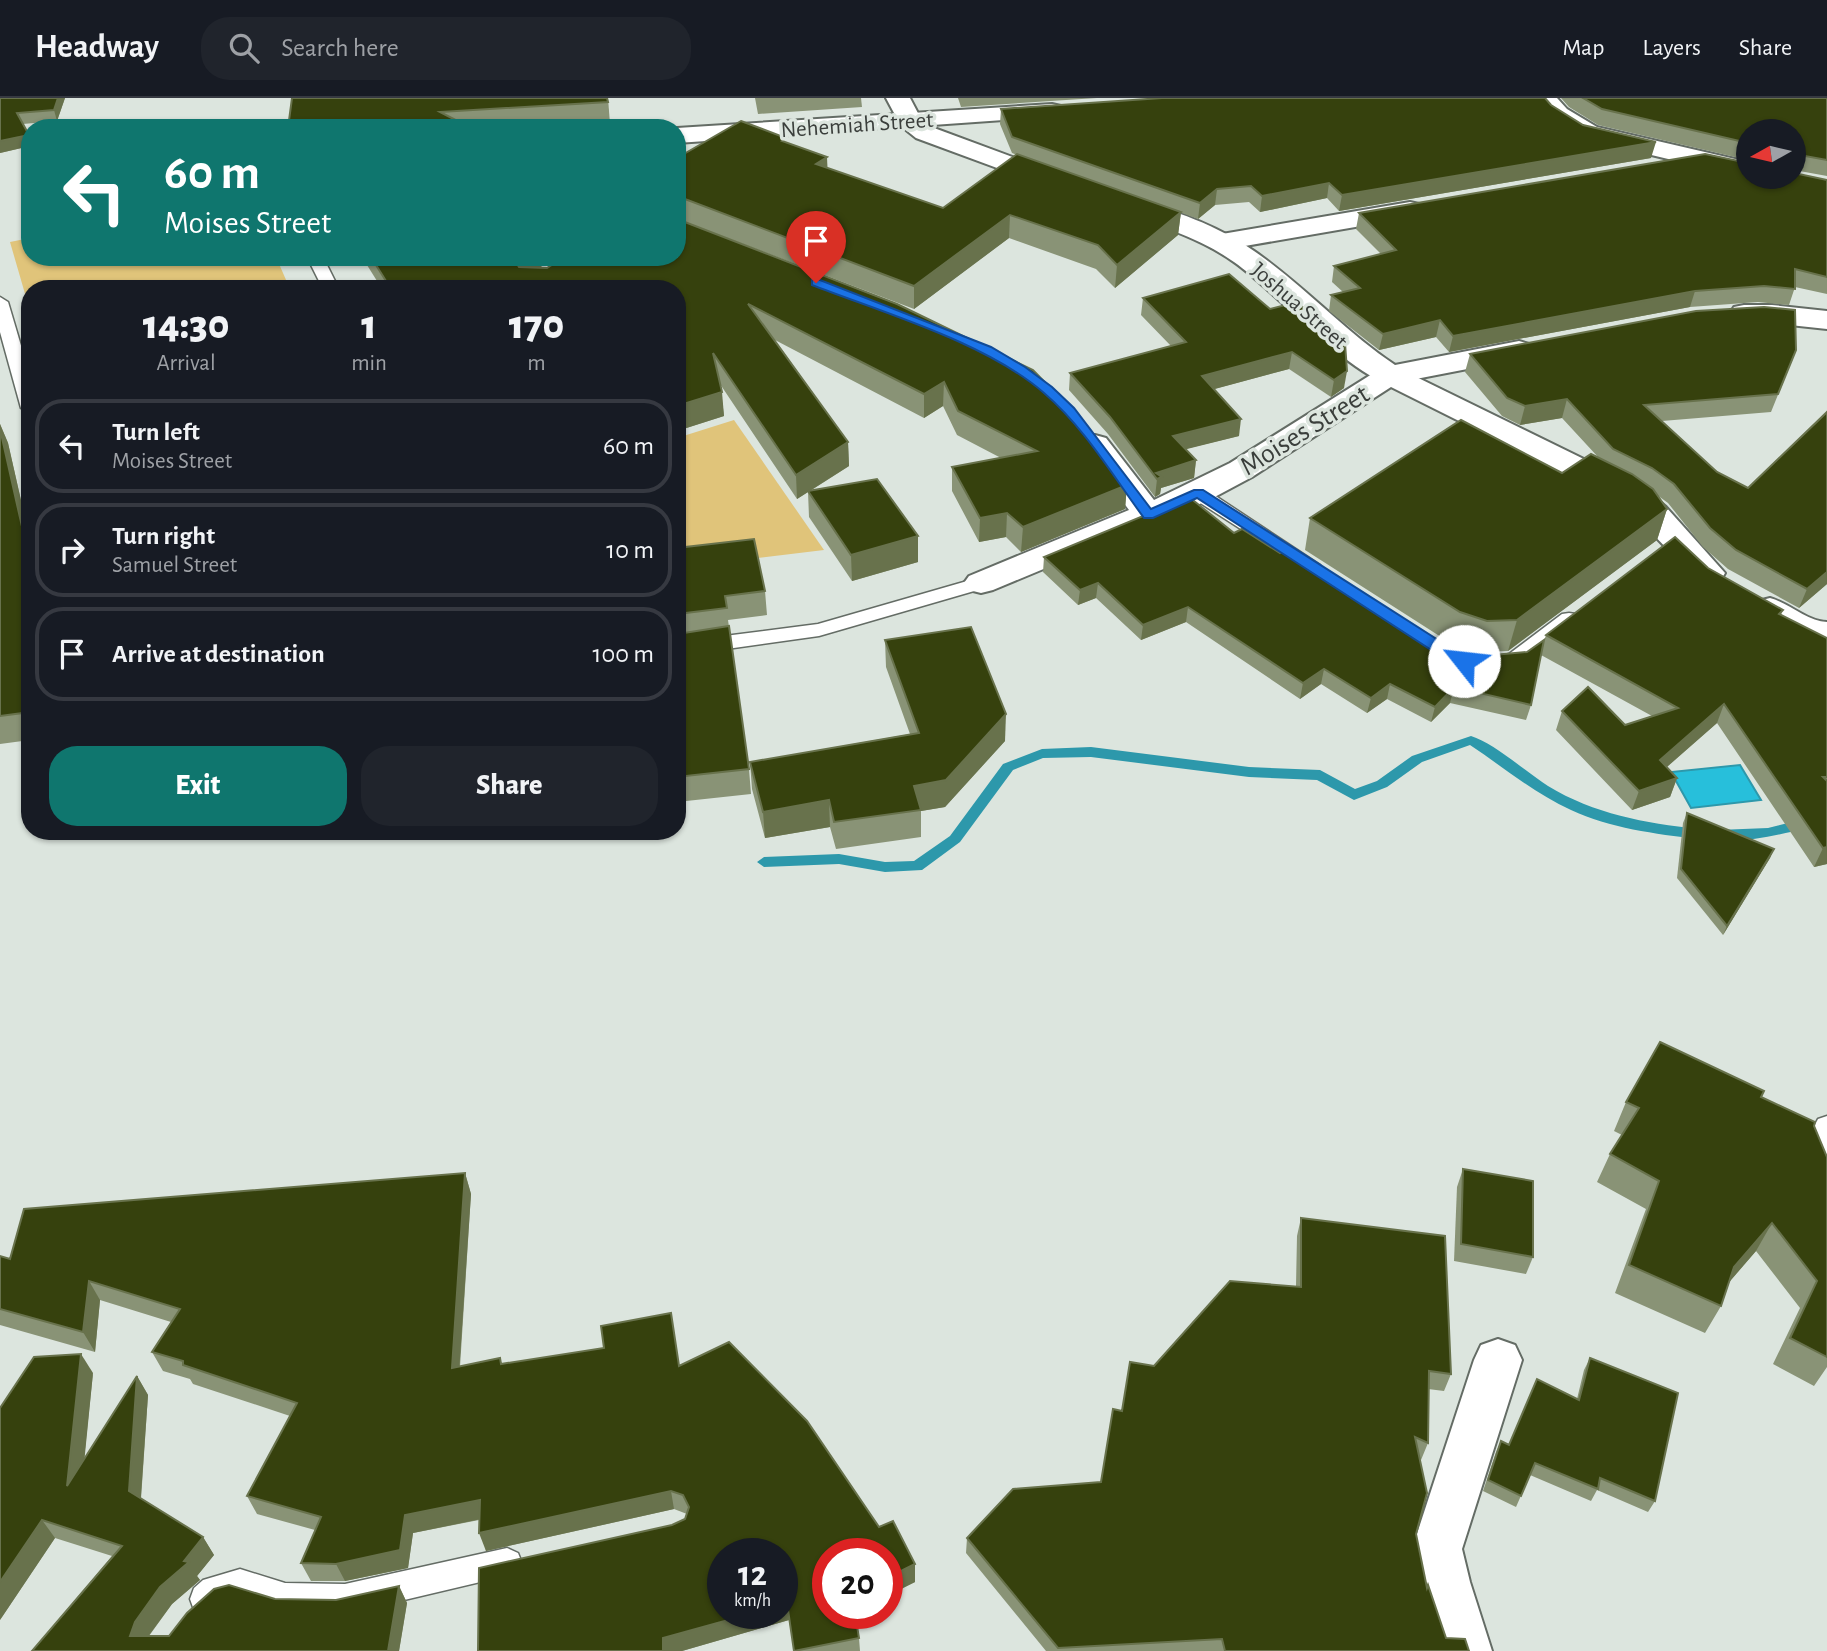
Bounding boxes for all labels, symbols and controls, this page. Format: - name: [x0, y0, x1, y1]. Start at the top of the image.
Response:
- search box: [201, 17, 691, 80]
- icon: search: [225, 29, 263, 67]
- text: Headway: [35, 31, 159, 64]
- text: Search here: [281, 35, 399, 61]
- text: Map: [1562, 36, 1604, 60]
- text: Layers: [1642, 36, 1701, 60]
- text: Share: [1739, 36, 1792, 60]
- street label: Nehemiah Street: [780, 109, 935, 142]
- north arrow: [1736, 119, 1806, 189]
- map controls: [1736, 119, 1806, 189]
- icon: left: [49, 147, 140, 238]
- text: 60 m: [164, 149, 260, 198]
- text: Moises Street: [164, 207, 331, 239]
- pin: [786, 211, 846, 283]
- icon: arrive: [797, 222, 835, 260]
- street label: Joshua Street: [1247, 259, 1352, 354]
- text: 14:30: [143, 304, 230, 346]
- text: 1: [361, 304, 377, 346]
- text: 170: [509, 304, 564, 346]
- text: Arrival: [157, 352, 216, 375]
- text: min: [351, 352, 387, 375]
- text: m: [527, 352, 546, 375]
- street label: Moises Street: [1236, 380, 1375, 481]
- text: Turn left: [112, 419, 200, 445]
- icon: left: [53, 427, 91, 465]
- text: 60 m: [603, 433, 654, 459]
- text: Moises Street: [112, 450, 232, 473]
- text: Turn right: [112, 523, 215, 549]
- icon: right: [53, 531, 91, 569]
- text: 10 m: [606, 537, 654, 563]
- text: Samuel Street: [112, 554, 237, 577]
- position arrow: [1427, 624, 1501, 698]
- icon: arrive: [53, 635, 91, 673]
- text: Arrive at destination: [112, 641, 325, 667]
- text: 100 m: [593, 641, 654, 667]
- button: Exit: [49, 746, 347, 826]
- button: Share: [361, 746, 658, 826]
- speed limit sign: 20: [812, 1538, 903, 1629]
- text: 12: [738, 1557, 767, 1592]
- text: km/h: [734, 1592, 771, 1610]

